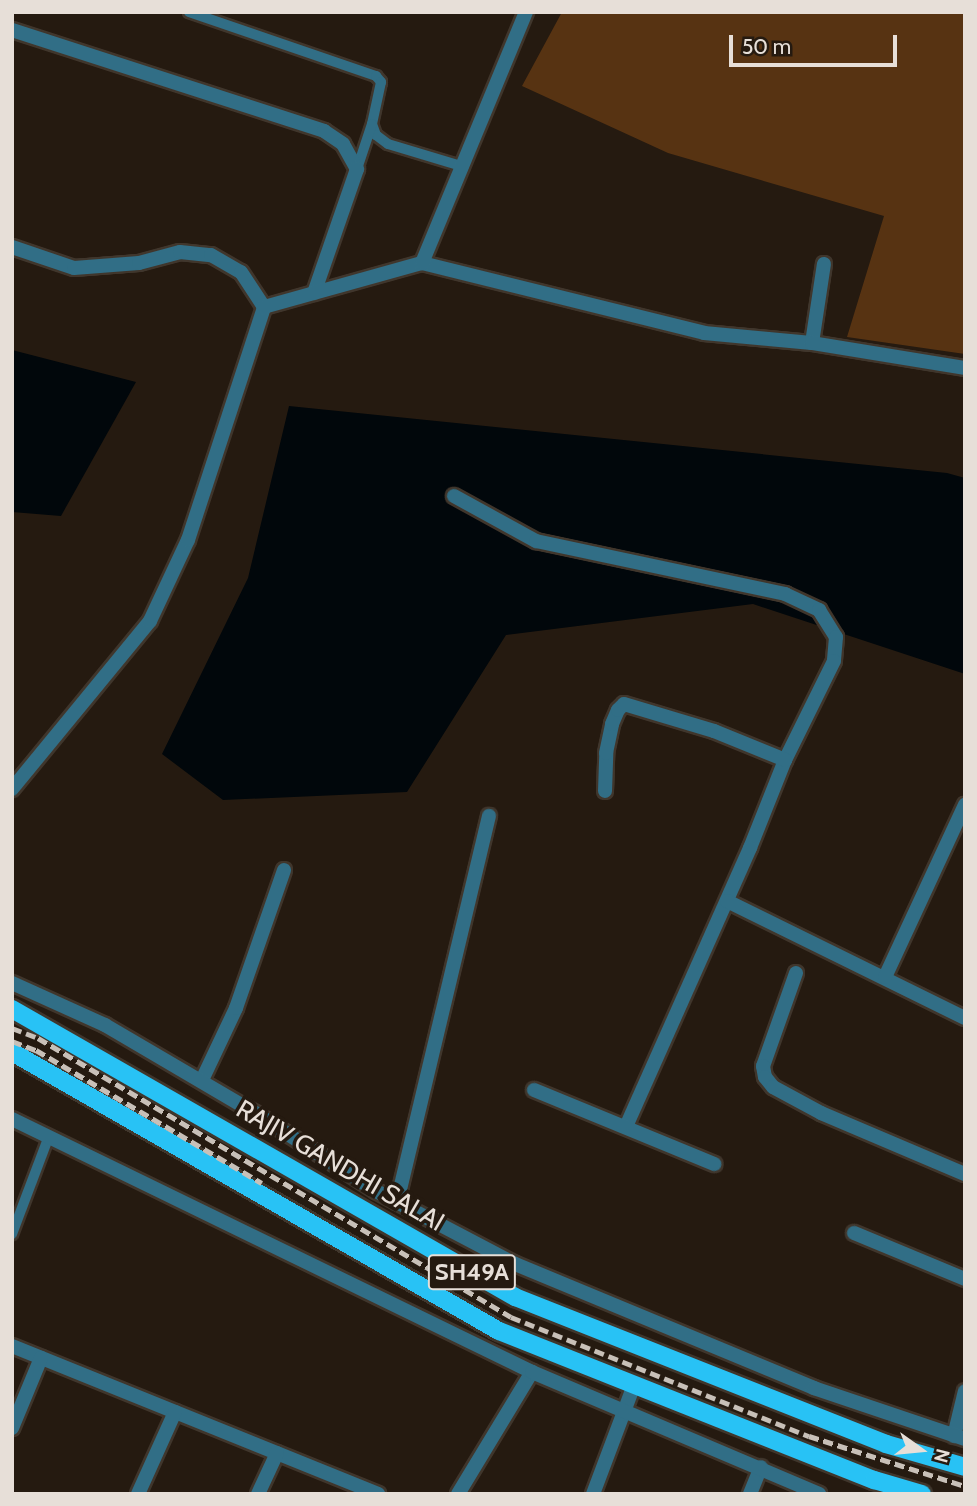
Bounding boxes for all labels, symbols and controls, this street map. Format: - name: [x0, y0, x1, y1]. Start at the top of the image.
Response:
- scale bar: [732, 21, 900, 65]
- text: 50 m: [742, 34, 791, 59]
- street label: RAJIV GANDHI SALAI: [230, 1094, 450, 1238]
- road number: SH49A: [426, 1252, 518, 1292]
- north arrow: [886, 1415, 956, 1485]
- text: N: [929, 1446, 955, 1465]

